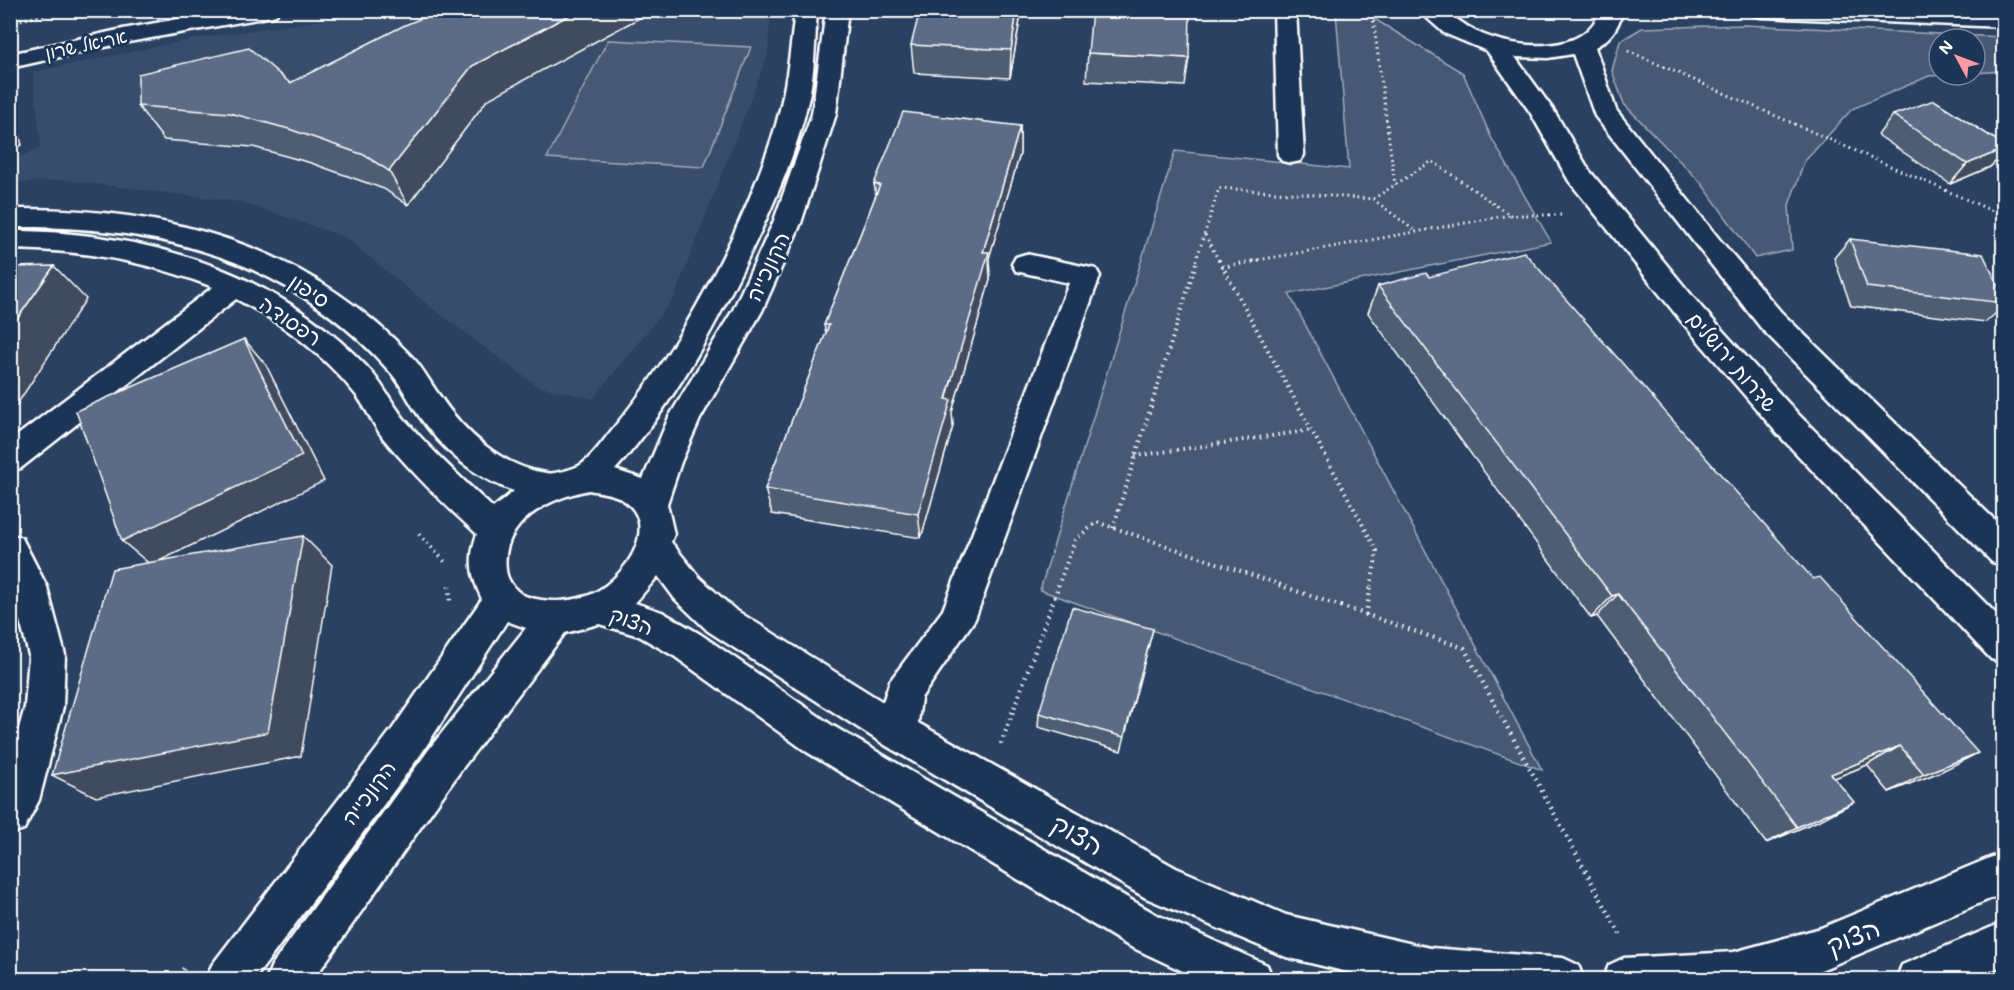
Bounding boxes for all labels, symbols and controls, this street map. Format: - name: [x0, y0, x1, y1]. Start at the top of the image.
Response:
- street label: אריאל שרון: [43, 24, 129, 64]
- north arrow: [1927, 27, 1987, 87]
- text: N: [1933, 35, 1957, 58]
- street label: הקונכייה: [739, 227, 796, 306]
- street label: סיפון: [284, 267, 335, 314]
- street label: רפסודה: [255, 289, 327, 351]
- street label: שדרות ירושלים: [1682, 305, 1784, 417]
- street label: הצוק: [606, 600, 658, 641]
- street label: הקונכייה: [335, 754, 402, 830]
- street label: הצוק: [1046, 805, 1110, 863]
- street label: הצוק: [1821, 910, 1885, 962]

